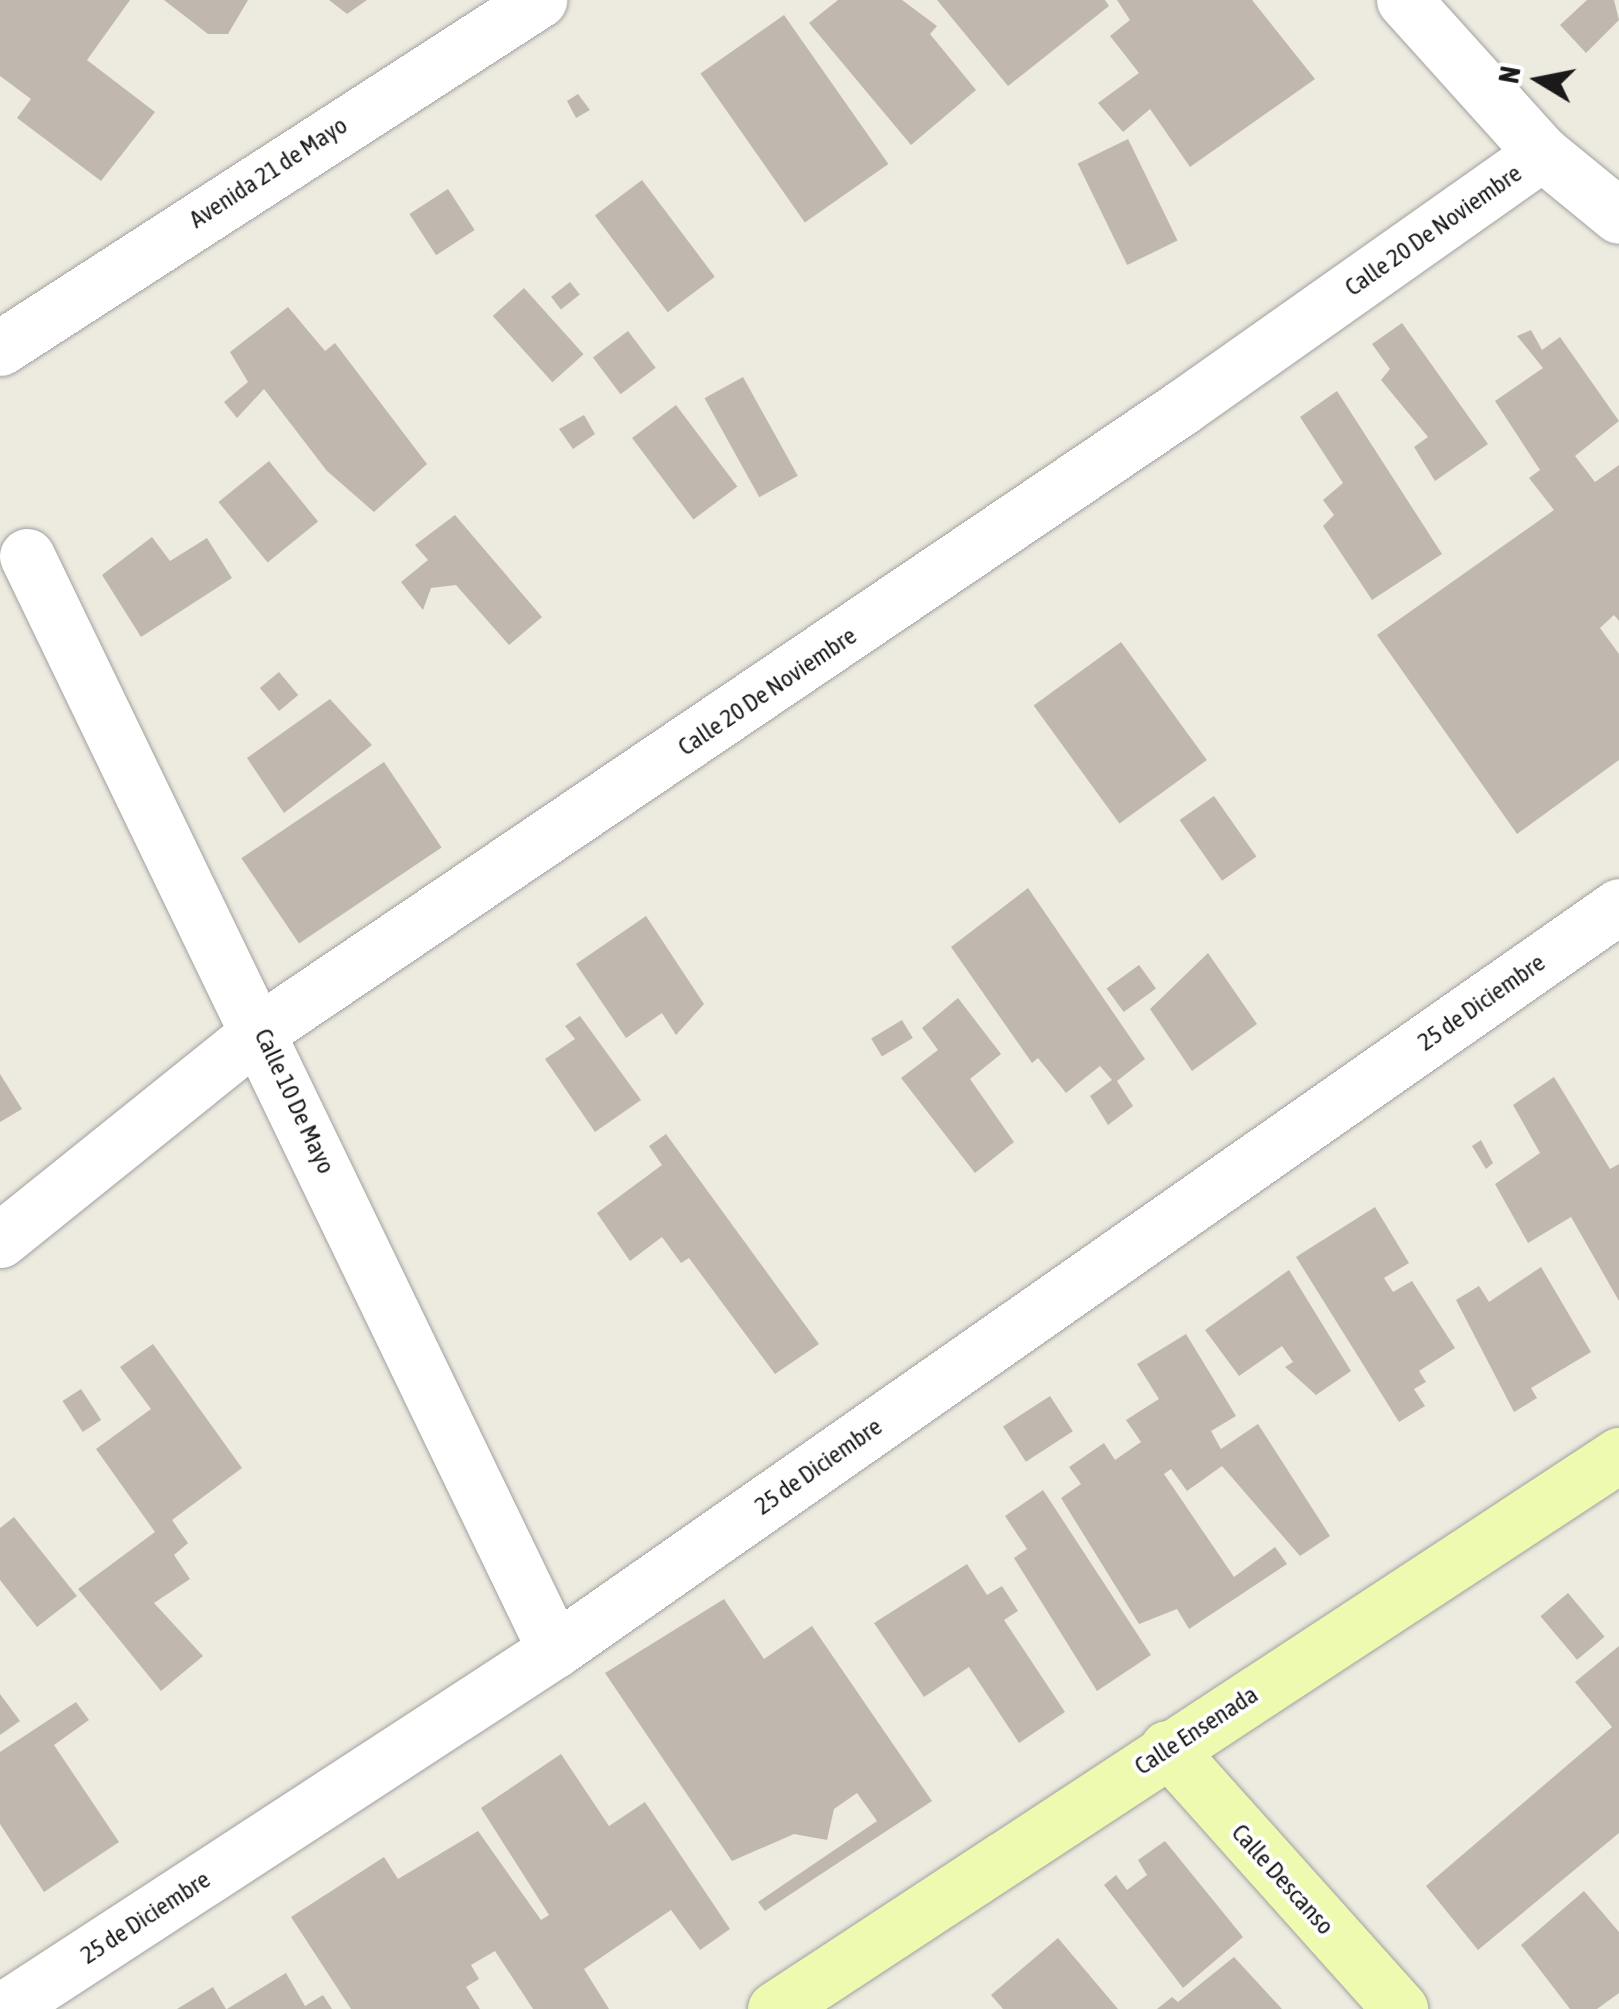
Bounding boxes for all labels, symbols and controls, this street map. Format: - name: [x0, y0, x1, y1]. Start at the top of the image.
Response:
- north arrow: [1489, 30, 1589, 130]
- text: N: [1492, 64, 1527, 86]
- street label: Avenida 21 de Mayo: [183, 110, 353, 234]
- street label: Calle 20 De Noviembre: [1339, 158, 1527, 302]
- street label: Calle 20 De Noviembre: [672, 620, 862, 762]
- street label: 25 de Diciembre: [1412, 947, 1550, 1057]
- street label: Calle 10 De Mayo: [248, 1024, 342, 1178]
- street label: 25 de Diciembre: [749, 1411, 887, 1521]
- street label: Calle Ensenada: [1129, 1679, 1263, 1781]
- street label: Calle Descanso: [1226, 1818, 1340, 1940]
- street label: 25 de Diciembre: [75, 1864, 215, 1970]

